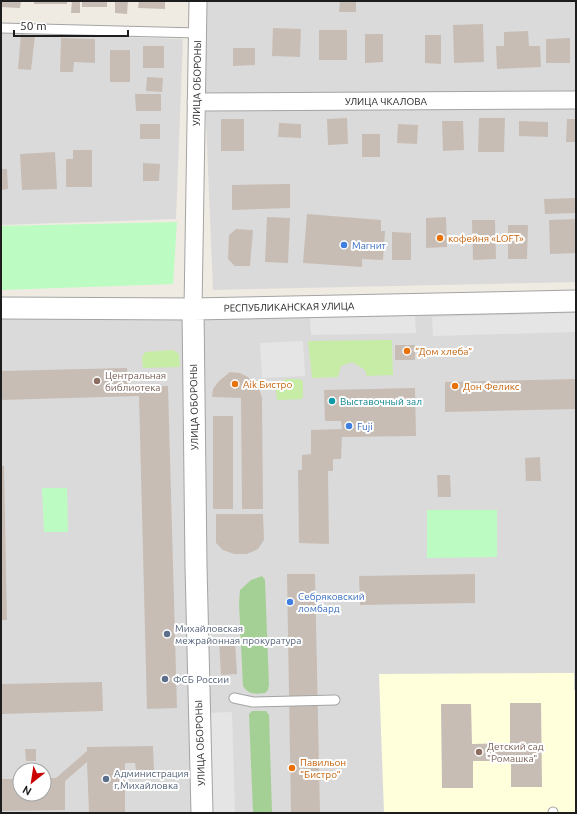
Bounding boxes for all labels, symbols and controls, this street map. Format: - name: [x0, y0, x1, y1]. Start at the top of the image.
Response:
- scale bar: [14, 12, 128, 38]
- text: 50 m: [20, 19, 47, 32]
- street label: УЛИЦА ОБОРОНЫ: [191, 40, 203, 126]
- street label: УЛИЦА ЧКАЛОВА: [345, 96, 428, 107]
- marker: кофейня «LOFT»: [435, 233, 445, 243]
- place label: кофейня «LOFT»: [448, 233, 524, 244]
- marker: Магнит: [339, 240, 349, 250]
- place label: Магнит: [352, 240, 387, 251]
- street label: РЕСПУБЛИКАНСКАЯ УЛИЦА: [223, 300, 355, 314]
- marker: “Дом хлеба”: [402, 346, 412, 356]
- place label: “Дом хлеба”: [415, 346, 472, 357]
- street label: УЛИЦА ОБОРОНЫ: [188, 364, 200, 450]
- place label: Центральная библиотека: [105, 370, 166, 393]
- marker: Центральная библиотека: [92, 376, 102, 386]
- marker: Aik Бистро: [230, 379, 240, 389]
- place label: Aik Бистро: [243, 379, 292, 390]
- marker: Дон Феликс: [450, 381, 460, 391]
- place label: Дон Феликс: [463, 381, 520, 392]
- marker: Выставочный зал: [327, 396, 337, 406]
- place label: Выставочный зал: [340, 396, 422, 407]
- marker: Fuji: [344, 421, 354, 431]
- place label: Fuji: [357, 421, 373, 432]
- place label: Себряковский ломбард: [298, 591, 365, 614]
- marker: Себряковский ломбард: [285, 597, 295, 607]
- place label: Михайловская межрайонная прокуратура: [175, 623, 301, 646]
- marker: Михайловская межрайонная прокуратура: [162, 629, 172, 639]
- marker: ФСБ России: [160, 674, 170, 684]
- place label: ФСБ России: [173, 674, 229, 685]
- street label: УЛИЦА ОБОРОНЫ: [193, 700, 207, 786]
- place label: Детский сад "Ромашка": [487, 741, 544, 764]
- marker: Детский сад "Ромашка": [474, 747, 484, 757]
- place label: Павильон “Бистро”: [300, 757, 346, 780]
- north arrow: [12, 762, 52, 802]
- marker: Павильон “Бистро”: [287, 763, 297, 773]
- place label: Администрация г.Михайловка: [114, 768, 189, 791]
- marker: Администрация г.Михайловка: [101, 774, 111, 784]
- text: N: [20, 783, 34, 798]

